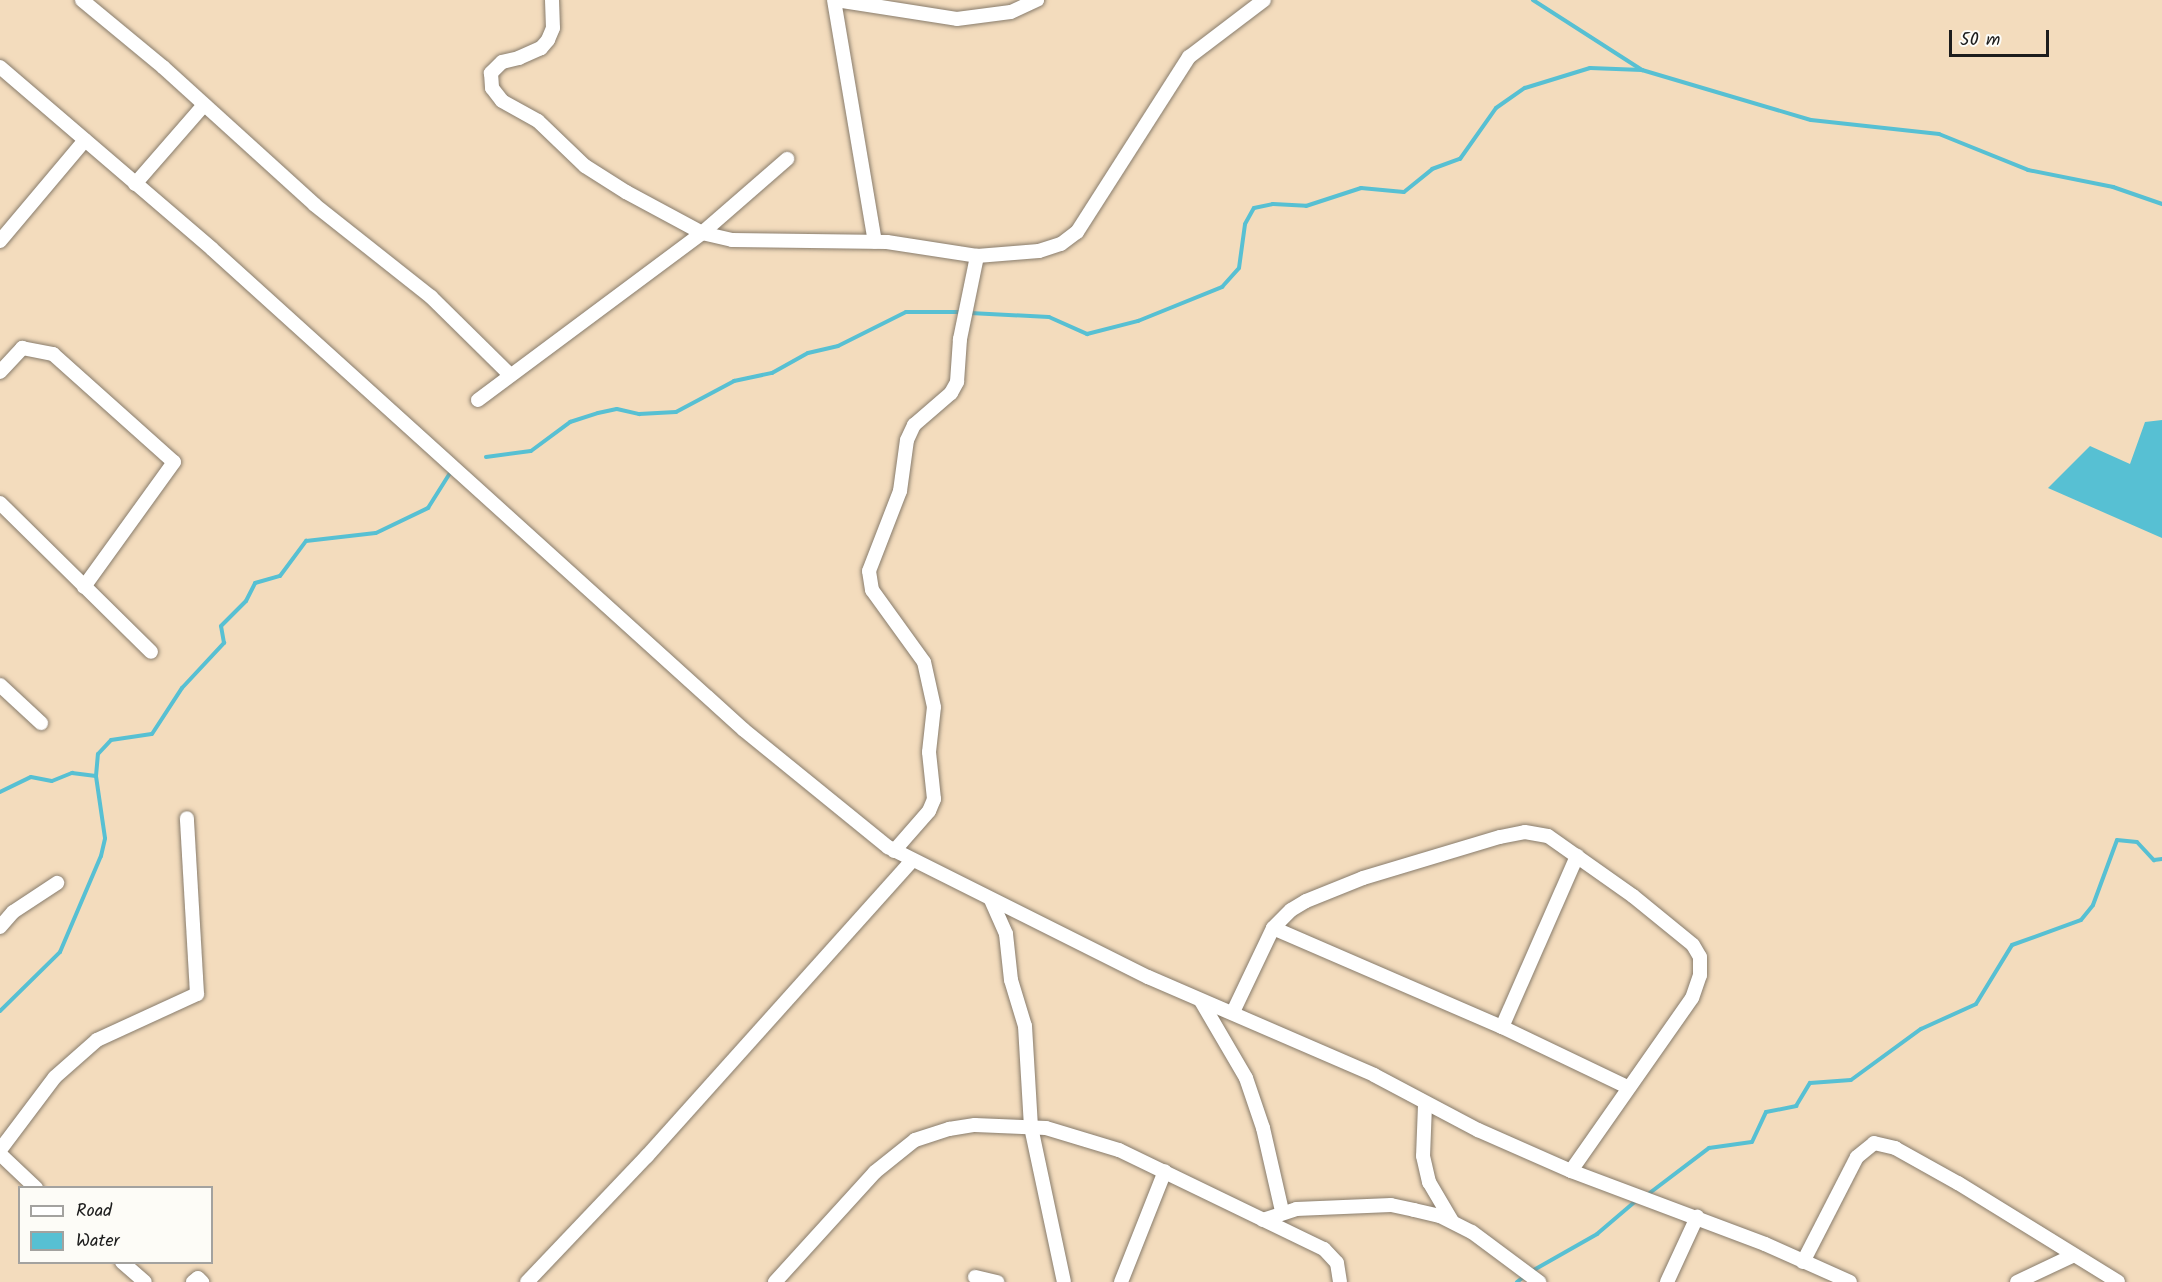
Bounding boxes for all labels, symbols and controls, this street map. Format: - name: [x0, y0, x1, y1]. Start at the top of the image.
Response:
- scale bar: [1952, 18, 2052, 56]
- text: 50 m: [1960, 26, 2000, 55]
- legend: [18, 1186, 213, 1264]
- text: Road: [76, 1197, 112, 1226]
- text: Water: [76, 1227, 120, 1256]

